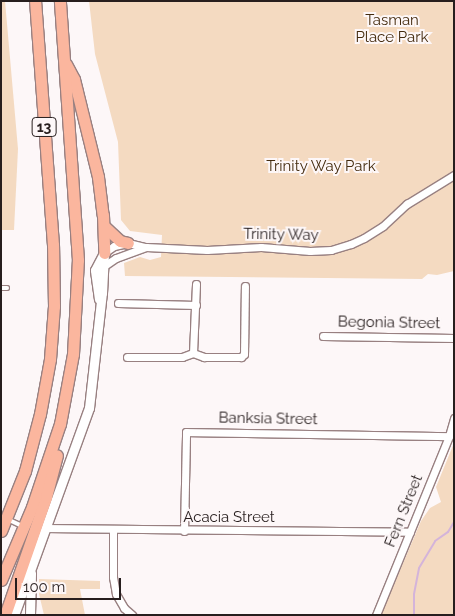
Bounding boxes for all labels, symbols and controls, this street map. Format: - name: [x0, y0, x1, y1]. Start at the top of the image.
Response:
- park label: Tasman Place Park: [355, 11, 429, 46]
- road number: 13: [32, 115, 56, 138]
- park label: Trinity Way Park: [266, 158, 376, 176]
- street label: Trinity Way: [243, 225, 319, 245]
- street label: Begonia Street: [338, 313, 440, 333]
- street label: Banksia Street: [218, 409, 318, 429]
- street label: Fern Street: [381, 472, 427, 550]
- street label: Acacia Street: [183, 509, 275, 527]
- scale bar: [18, 568, 124, 600]
- text: 100 m: [23, 578, 65, 596]

